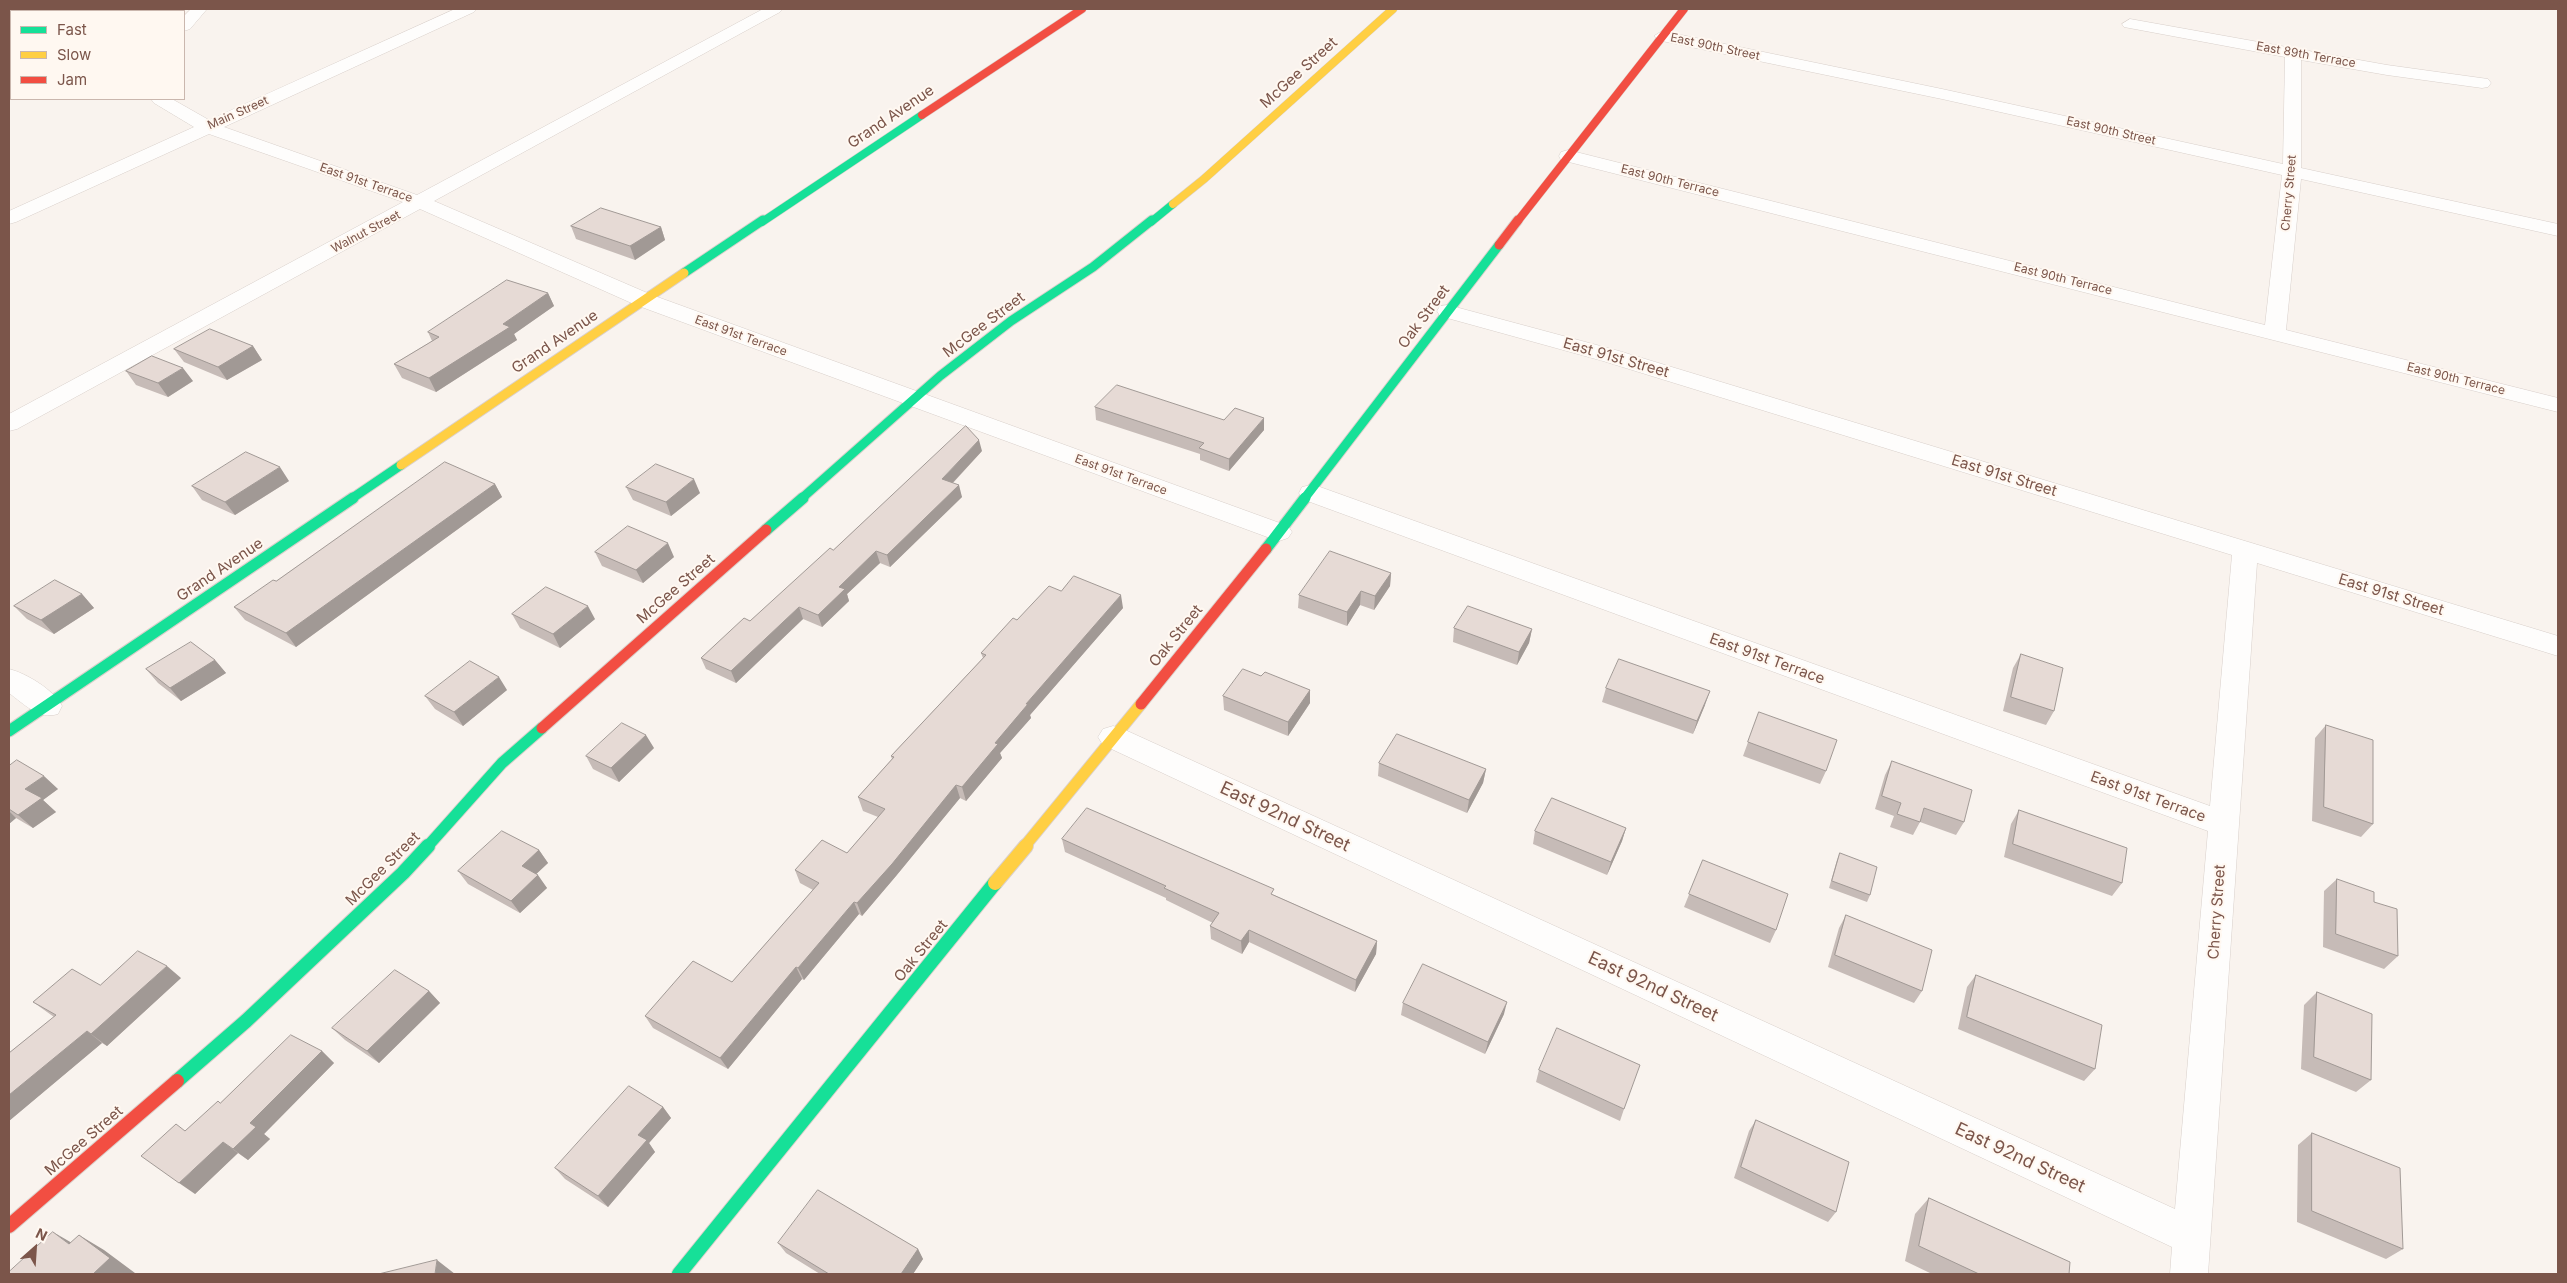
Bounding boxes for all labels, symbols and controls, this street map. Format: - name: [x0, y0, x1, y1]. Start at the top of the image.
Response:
- legend: [10, 10, 185, 100]
- text: Fast: [57, 20, 87, 39]
- street label: East 90th Street: [1669, 30, 1761, 64]
- street label: McGee Street: [1257, 34, 1341, 112]
- street label: East 89th Terrace: [2255, 39, 2357, 71]
- text: Slow: [57, 45, 91, 64]
- text: Jam: [57, 70, 87, 89]
- street label: Grand Avenue: [844, 82, 938, 152]
- street label: Main Street: [205, 93, 271, 133]
- street label: East 90th Street: [2065, 114, 2157, 148]
- street label: Cherry Street: [2279, 154, 2299, 232]
- street label: East 91st Terrace: [318, 160, 414, 206]
- street label: East 90th Terrace: [1619, 162, 1721, 200]
- street label: Walnut Street: [329, 208, 403, 256]
- street label: East 90th Terrace: [2012, 260, 2114, 298]
- street label: Oak Street: [1394, 282, 1454, 352]
- street label: McGee Street: [940, 289, 1028, 361]
- street label: Grand Avenue: [508, 307, 602, 377]
- street label: East 91st Terrace: [693, 313, 789, 359]
- street label: East 91st Street: [1561, 334, 1671, 382]
- street label: East 90th Terrace: [2405, 360, 2507, 398]
- street label: East 91st Street: [1949, 451, 2059, 501]
- street label: East 91st Terrace: [1073, 452, 1169, 498]
- street label: Grand Avenue: [173, 535, 267, 605]
- street label: McGee Street: [633, 550, 719, 628]
- street label: East 91st Street: [2336, 570, 2446, 620]
- street label: Oak Street: [1146, 601, 1206, 671]
- street label: East 91st Terrace: [1707, 630, 1827, 688]
- street label: East 91st Terrace: [2088, 768, 2208, 826]
- street label: East 92nd Street: [1217, 777, 1353, 857]
- street label: McGee Street: [342, 828, 424, 910]
- street label: Cherry Street: [2205, 864, 2229, 960]
- street label: Oak Street: [891, 916, 951, 986]
- street label: East 92nd Street: [1585, 947, 1721, 1027]
- street label: McGee Street: [41, 1102, 127, 1180]
- street label: East 92nd Street: [1952, 1118, 2088, 1198]
- north arrow: [10, 1223, 60, 1273]
- text: N: [33, 1224, 50, 1244]

